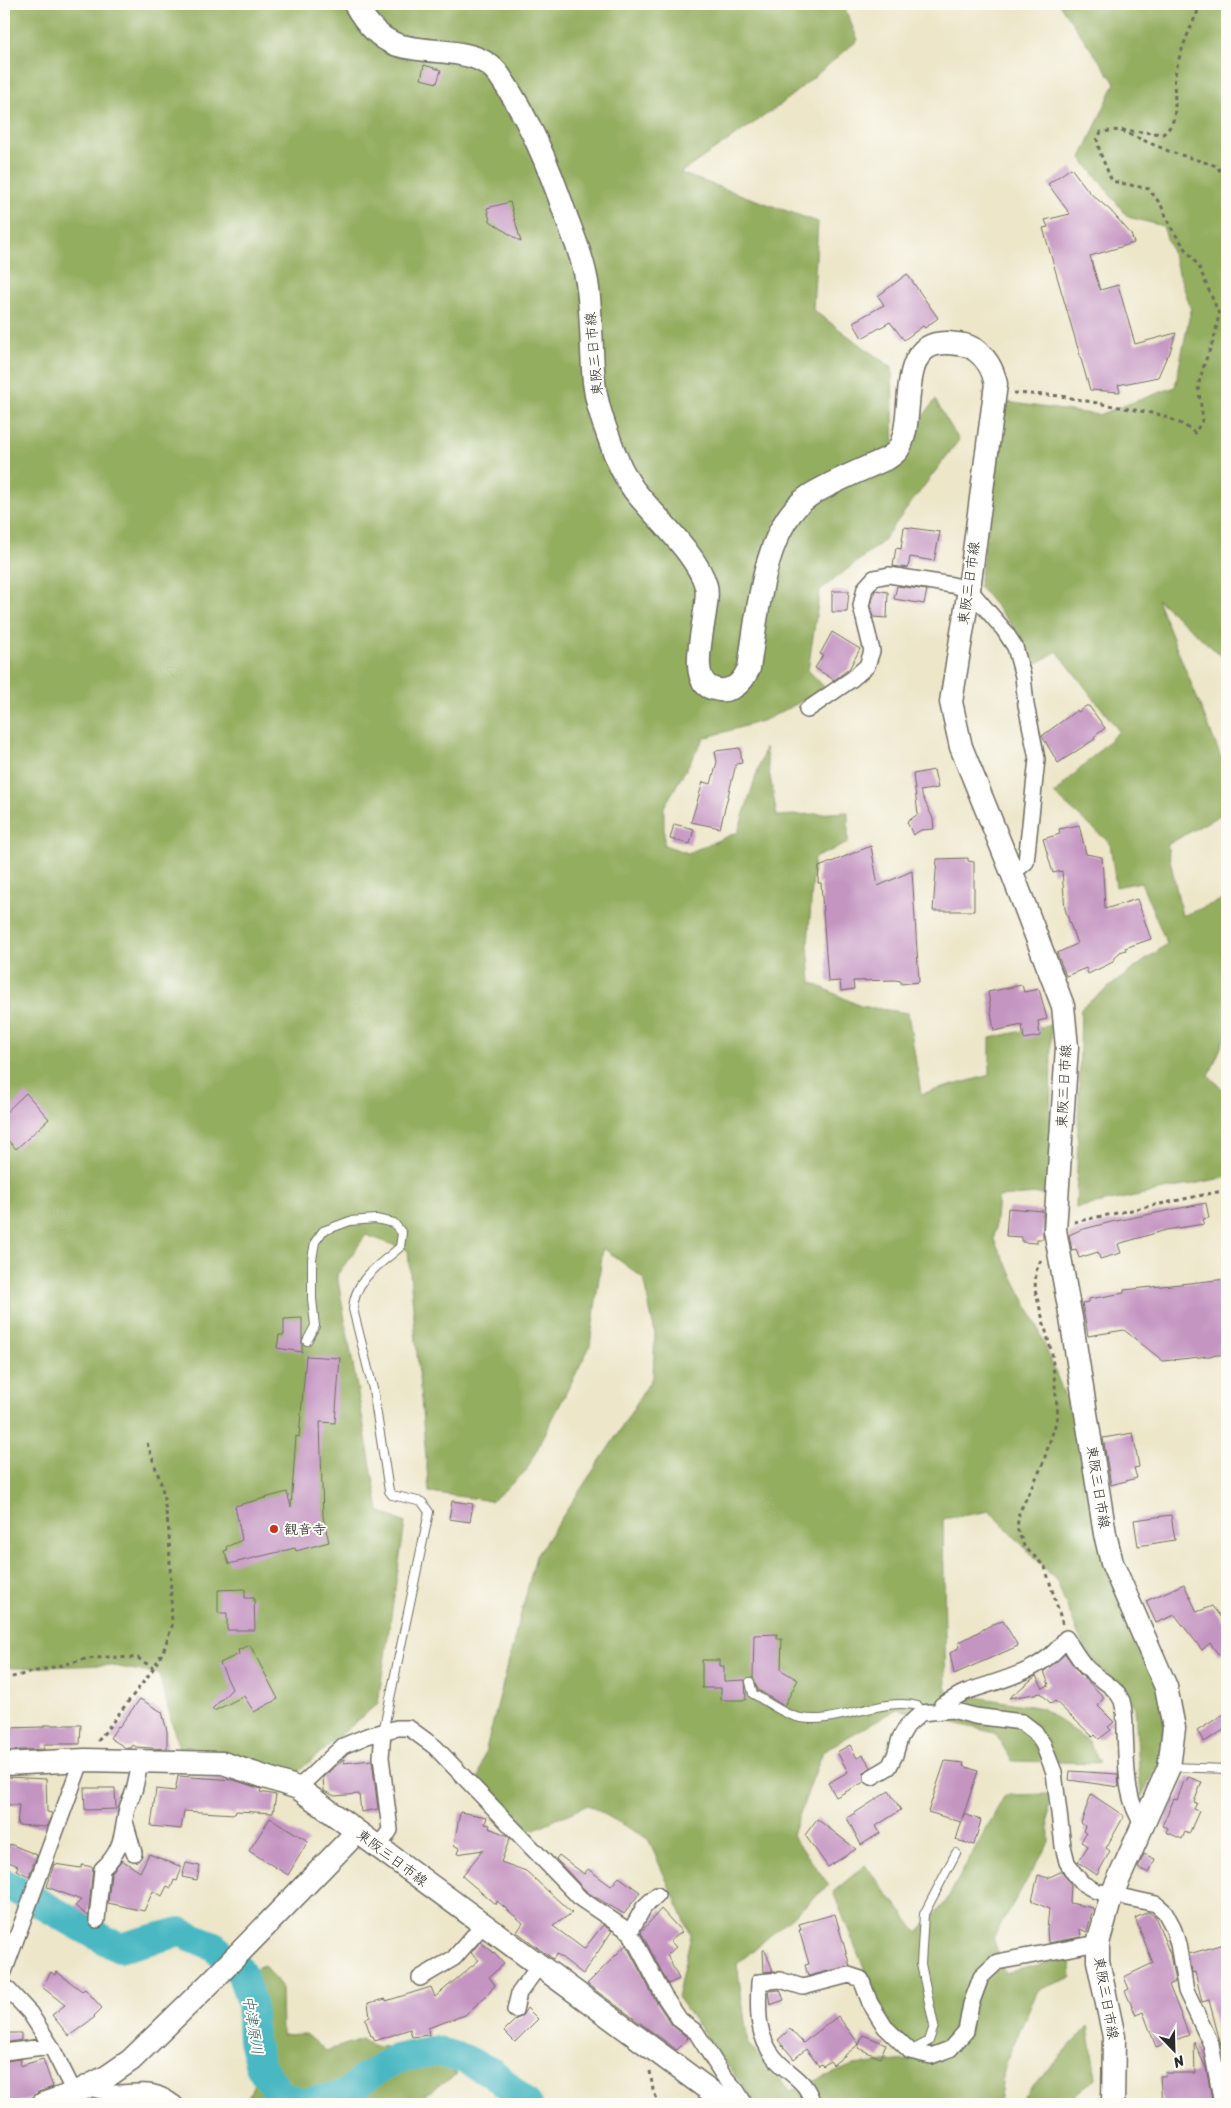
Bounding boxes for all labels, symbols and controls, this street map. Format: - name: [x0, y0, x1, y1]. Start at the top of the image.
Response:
- street label: 東阪三日市線: [578, 311, 610, 397]
- street label: 東阪三日市線: [951, 540, 987, 626]
- street label: 東阪三日市線: [1049, 1043, 1079, 1129]
- street label: 東阪三日市線: [1079, 1444, 1117, 1530]
- place label: 観音寺: [284, 1517, 326, 1542]
- marker: 観音寺: [268, 1523, 280, 1535]
- street label: 東阪三日市線: [351, 1823, 433, 1893]
- street label: 東阪三日市線: [1086, 1954, 1126, 2042]
- water label: 中津原川: [235, 1993, 271, 2057]
- north arrow: [1148, 2026, 1198, 2076]
- text: N: [1169, 2048, 1189, 2075]

